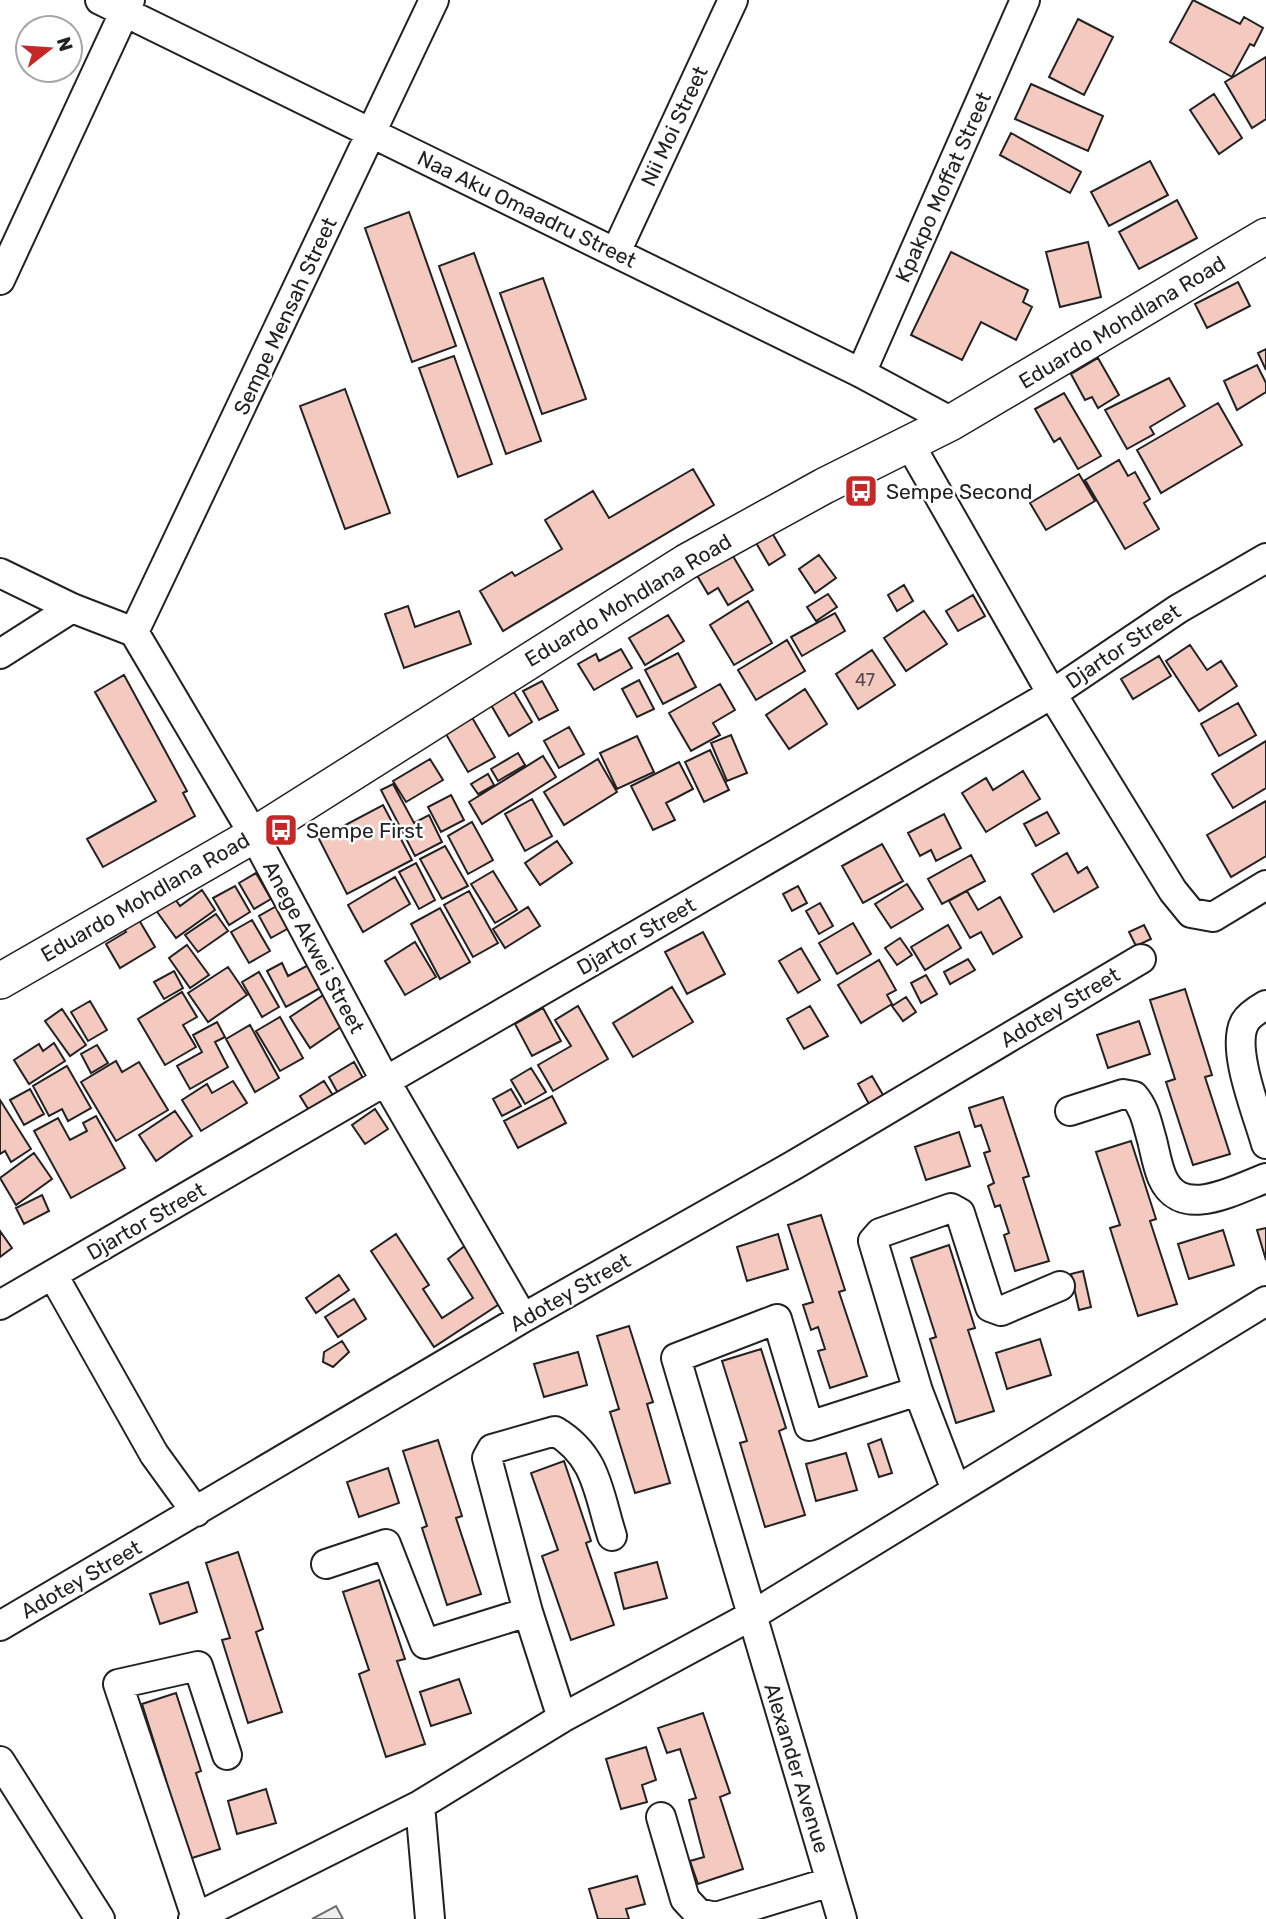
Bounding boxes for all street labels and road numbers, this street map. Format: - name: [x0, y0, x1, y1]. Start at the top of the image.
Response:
- street label: Nii Moi Street: [635, 62, 713, 190]
- street label: Kpakpo Moffat Street: [890, 88, 996, 286]
- street label: Naa Aku Omaadru Street: [414, 145, 640, 273]
- street label: Sempe Mensah Street: [228, 213, 342, 419]
- street label: Eduardo Mohdlana Road: [1014, 250, 1230, 394]
- street label: Eduardo Mohdlana Road: [520, 528, 736, 672]
- street label: Djartor Street: [1061, 598, 1185, 694]
- street label: Eduardo Mohdlana Road: [36, 827, 254, 967]
- street label: Anege Akwei Street: [258, 857, 370, 1037]
- street label: Djartor Street: [572, 892, 700, 980]
- street label: Adotey Street: [996, 962, 1124, 1052]
- street label: Djartor Street: [82, 1177, 210, 1265]
- street label: Adotey Street: [505, 1247, 635, 1337]
- street label: Adotey Street: [16, 1534, 146, 1624]
- street label: Alexander Avenue: [759, 1680, 835, 1856]

